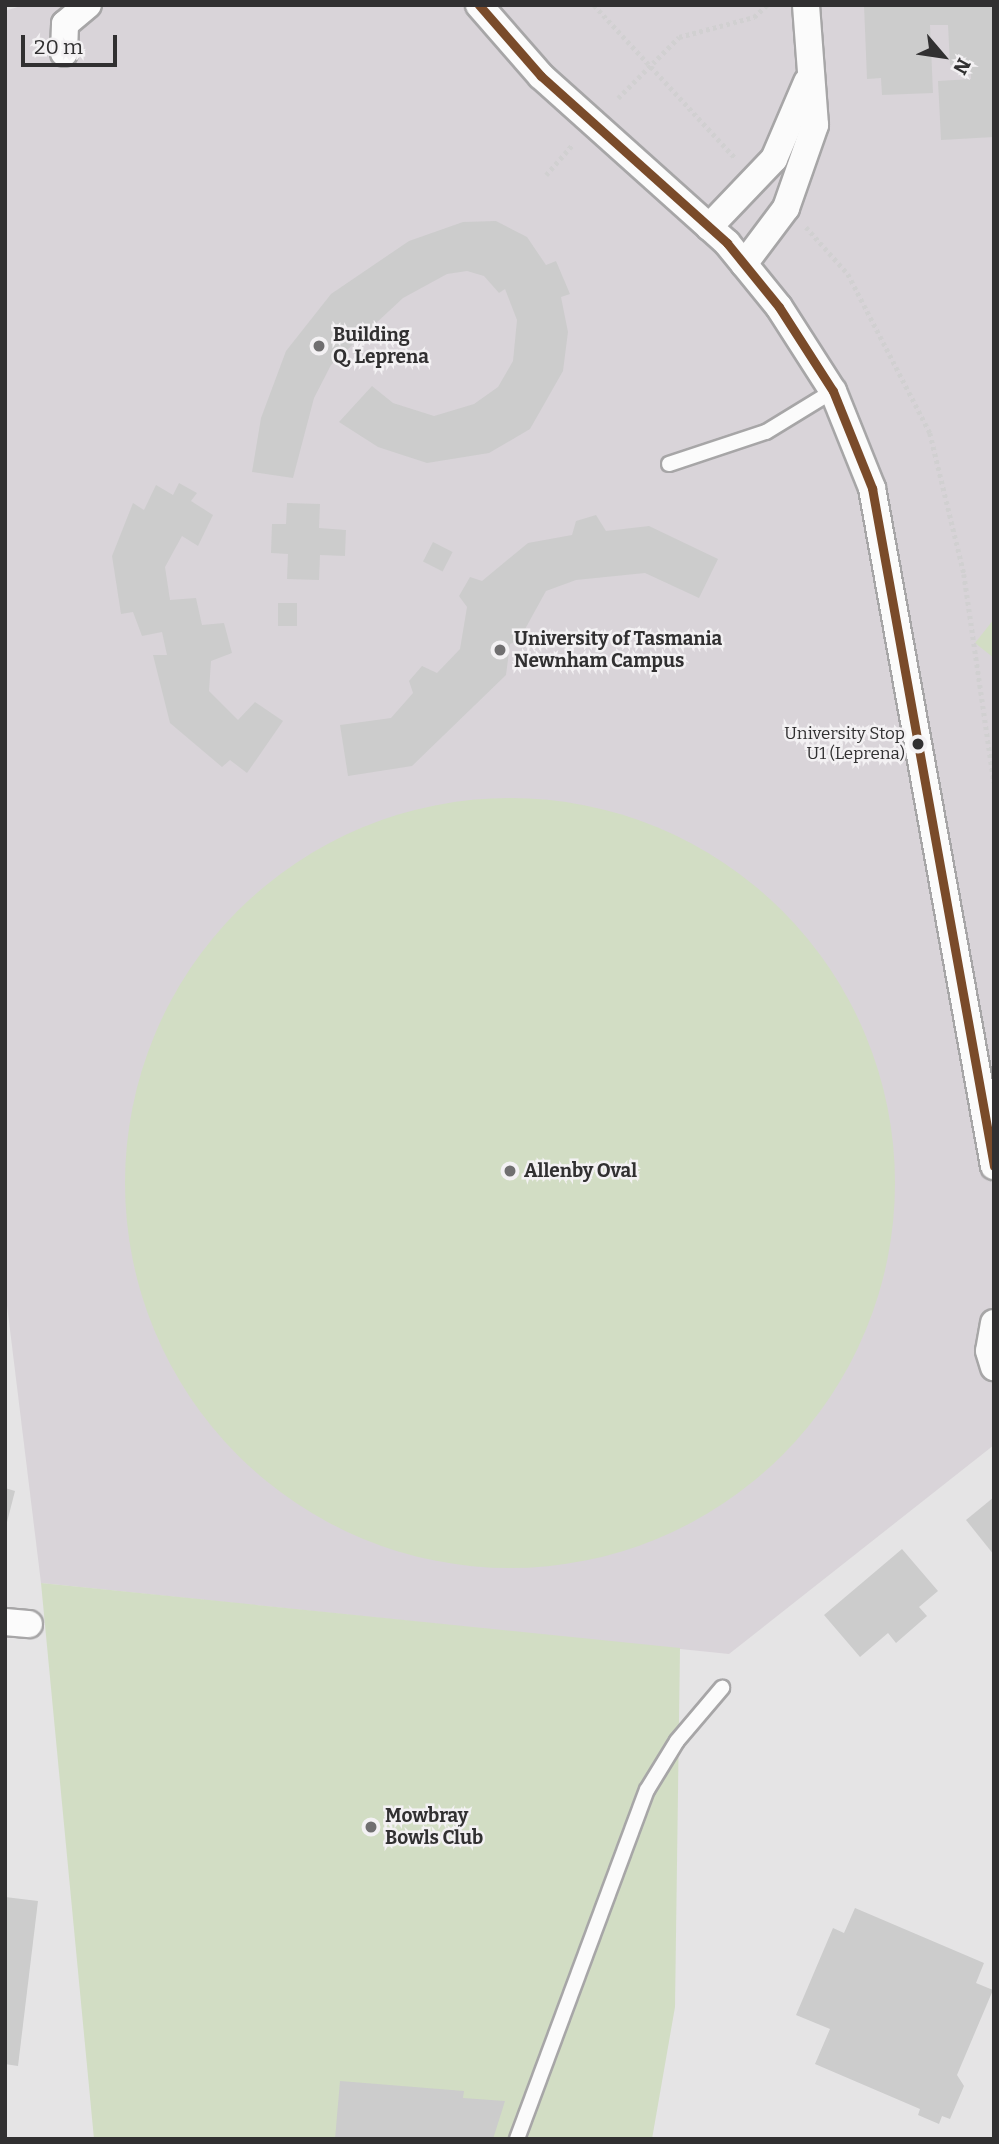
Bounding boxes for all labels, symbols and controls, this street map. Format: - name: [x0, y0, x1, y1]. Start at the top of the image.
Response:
- scale bar: [24, 21, 121, 65]
- north arrow: [908, 21, 978, 91]
- text: 20 m: [34, 34, 83, 60]
- text: N: [948, 54, 975, 78]
- place label: Building Q, Leprena: [333, 324, 429, 368]
- marker: Building Q, Leprena: [311, 338, 327, 354]
- place label: University of Tasmania Newnham Campus: [514, 628, 722, 672]
- marker: University of Tasmania Newnham Campus: [492, 642, 508, 658]
- place label: University Stop U1 (Leprena): [784, 724, 905, 764]
- marker: University Stop U1 (Leprena): [911, 737, 925, 751]
- place label: Allenby Oval: [524, 1160, 637, 1182]
- marker: Allenby Oval: [502, 1163, 518, 1179]
- place label: Mowbray Bowls Club: [385, 1805, 483, 1849]
- marker: Mowbray Bowls Club: [363, 1819, 379, 1835]

